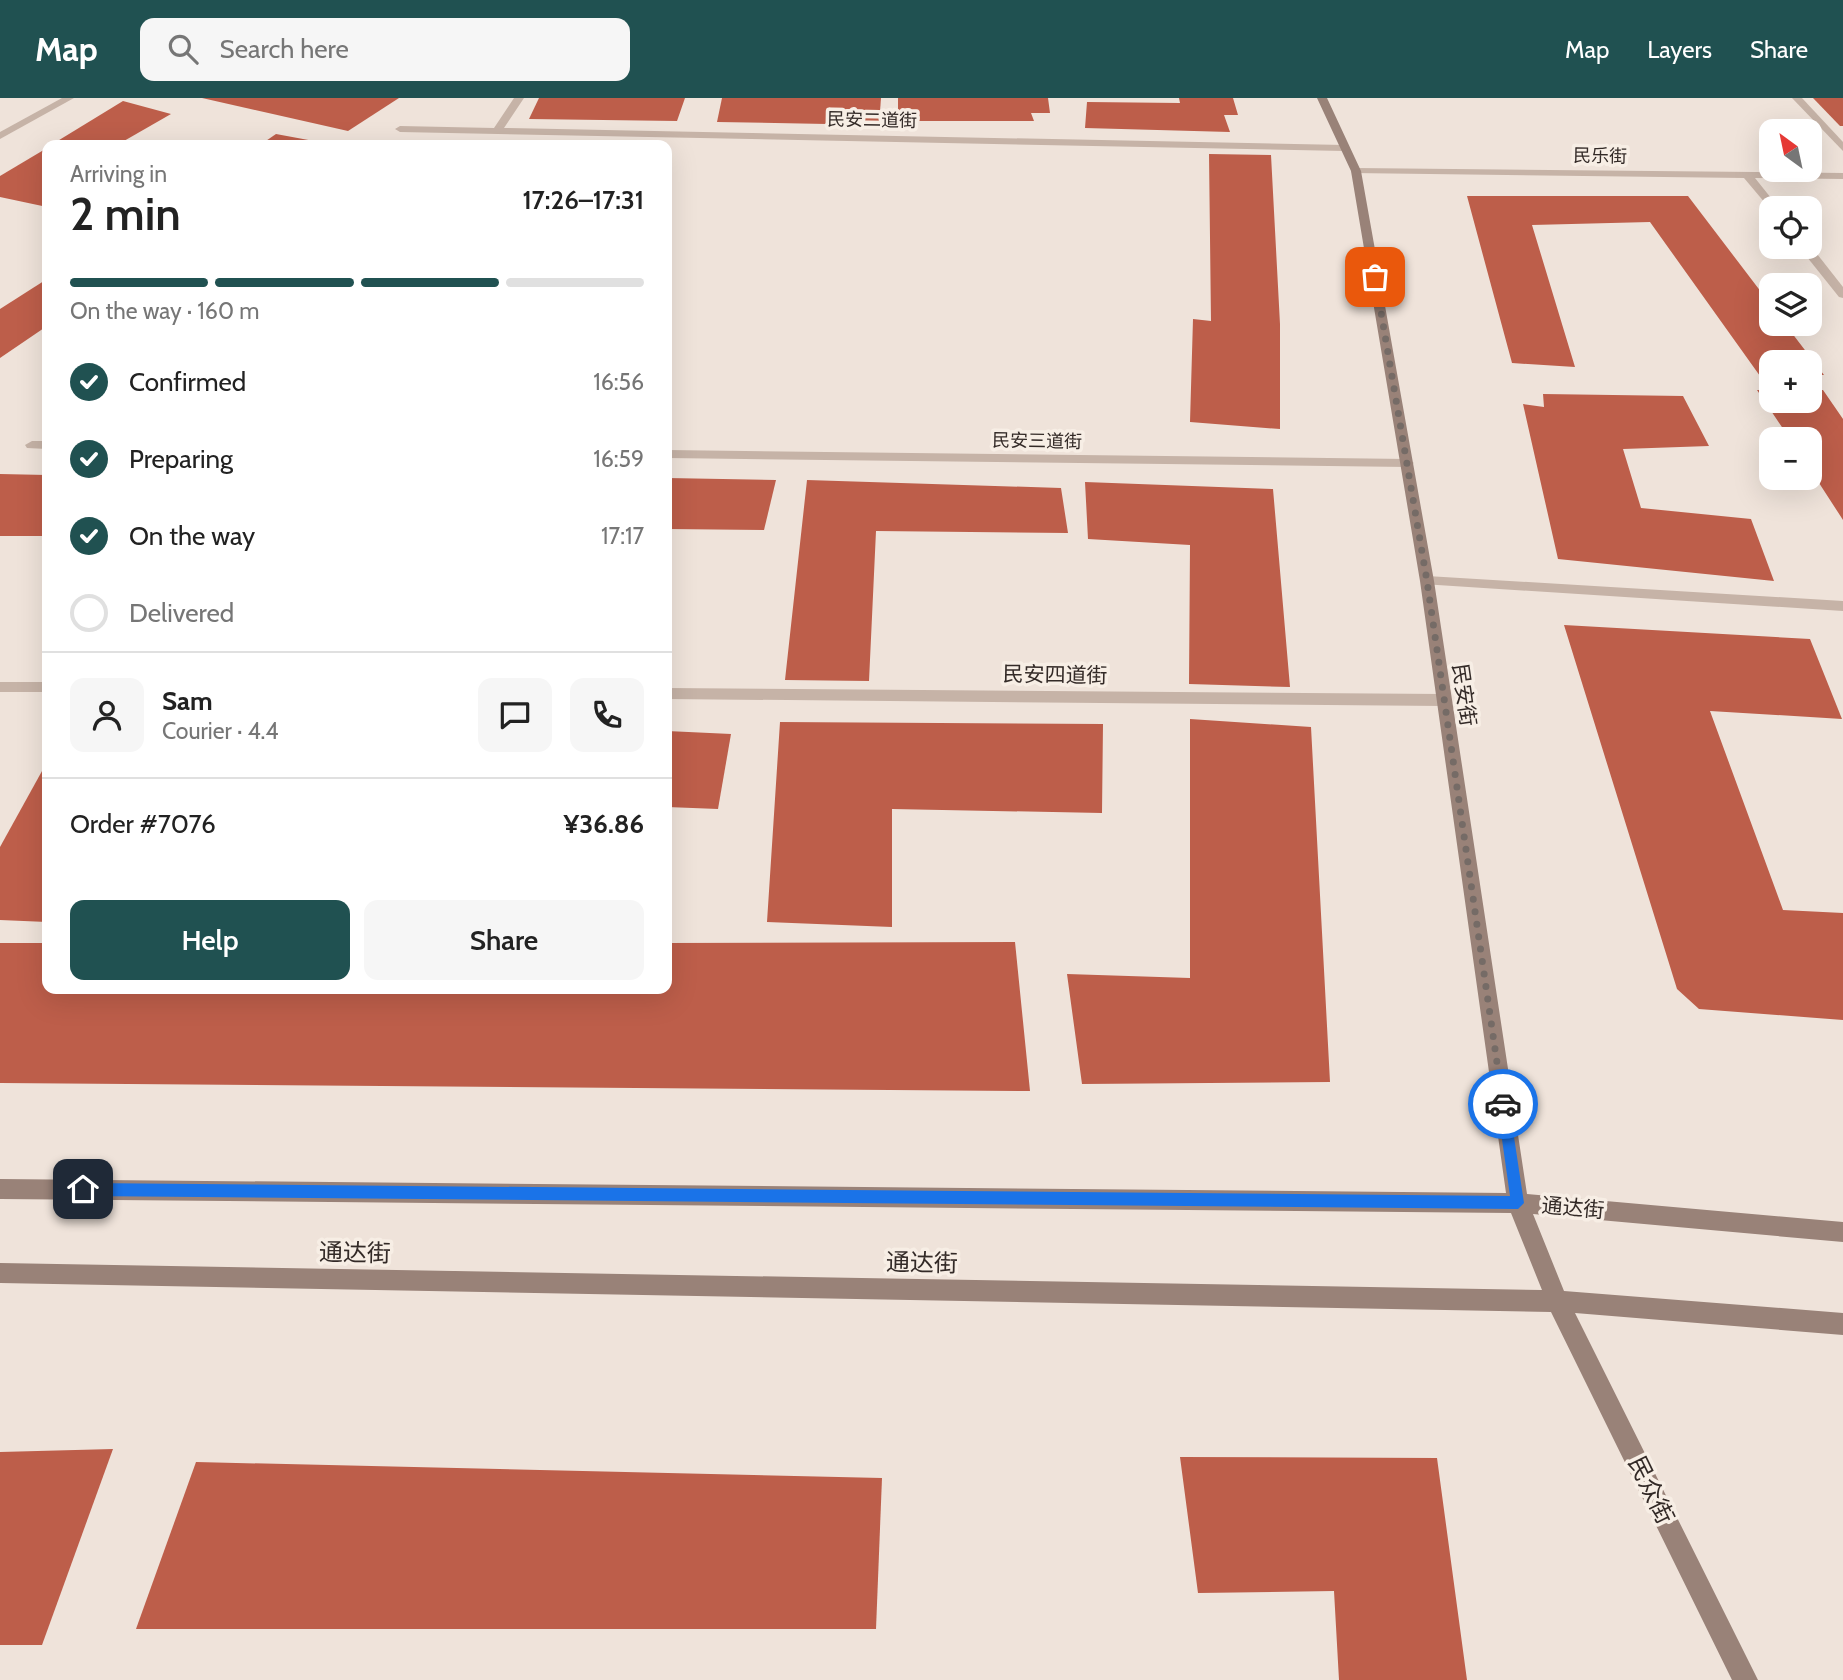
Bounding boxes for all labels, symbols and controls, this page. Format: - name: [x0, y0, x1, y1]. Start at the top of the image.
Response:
- search box: [140, 18, 630, 81]
- text: Map: [35, 29, 98, 69]
- icon: search: [164, 30, 202, 68]
- text: Search here: [220, 33, 349, 65]
- text: Map: [1565, 35, 1609, 64]
- text: Layers: [1647, 35, 1712, 64]
- text: Share: [1750, 35, 1808, 64]
- street label: 民安二道街: [827, 108, 917, 132]
- north arrow: [1759, 119, 1822, 182]
- map controls: [1759, 119, 1822, 490]
- street label: 民乐街: [1573, 145, 1627, 167]
- text: Arriving in: [70, 160, 167, 188]
- text: 17:26–17:31: [522, 184, 644, 216]
- text: 2 min: [70, 186, 181, 242]
- button: locate: [1759, 196, 1822, 259]
- pin: [1345, 247, 1405, 307]
- icon: bag: [1356, 258, 1394, 296]
- button: layers: [1759, 273, 1822, 336]
- text: On the way · 160 m: [70, 297, 259, 325]
- button: +: [1759, 350, 1822, 413]
- icon: check: [70, 363, 108, 401]
- text: Confirmed: [129, 366, 246, 398]
- text: 16:56: [593, 368, 644, 396]
- button: −: [1759, 427, 1822, 490]
- street label: 民安三道街: [992, 429, 1082, 453]
- icon: check: [70, 440, 108, 478]
- text: Preparing: [129, 443, 233, 475]
- text: 16:59: [593, 445, 644, 473]
- icon: check: [70, 517, 108, 555]
- text: On the way: [129, 520, 255, 552]
- text: 17:17: [601, 522, 644, 550]
- text: Delivered: [129, 597, 234, 629]
- street label: 民安四道街: [1002, 661, 1108, 688]
- street label: 民安街: [1448, 662, 1481, 728]
- button: person: [70, 678, 144, 752]
- button: chat: [478, 678, 552, 752]
- button: phone: [570, 678, 644, 752]
- text: Sam: [162, 685, 213, 717]
- text: Courier · 4.4: [162, 717, 279, 745]
- text: Order #7076: [70, 808, 216, 840]
- text: ¥36.86: [564, 808, 644, 840]
- button: Help: [70, 900, 350, 980]
- button: Share: [364, 900, 644, 980]
- courier: [1468, 1069, 1538, 1139]
- icon: car: [1484, 1085, 1522, 1123]
- pin: [53, 1159, 113, 1219]
- icon: home: [64, 1170, 102, 1208]
- street label: 通达街: [1541, 1192, 1606, 1223]
- street label: 通达街: [319, 1237, 391, 1268]
- street label: 通达街: [886, 1247, 958, 1278]
- street label: 民众街: [1623, 1451, 1680, 1528]

